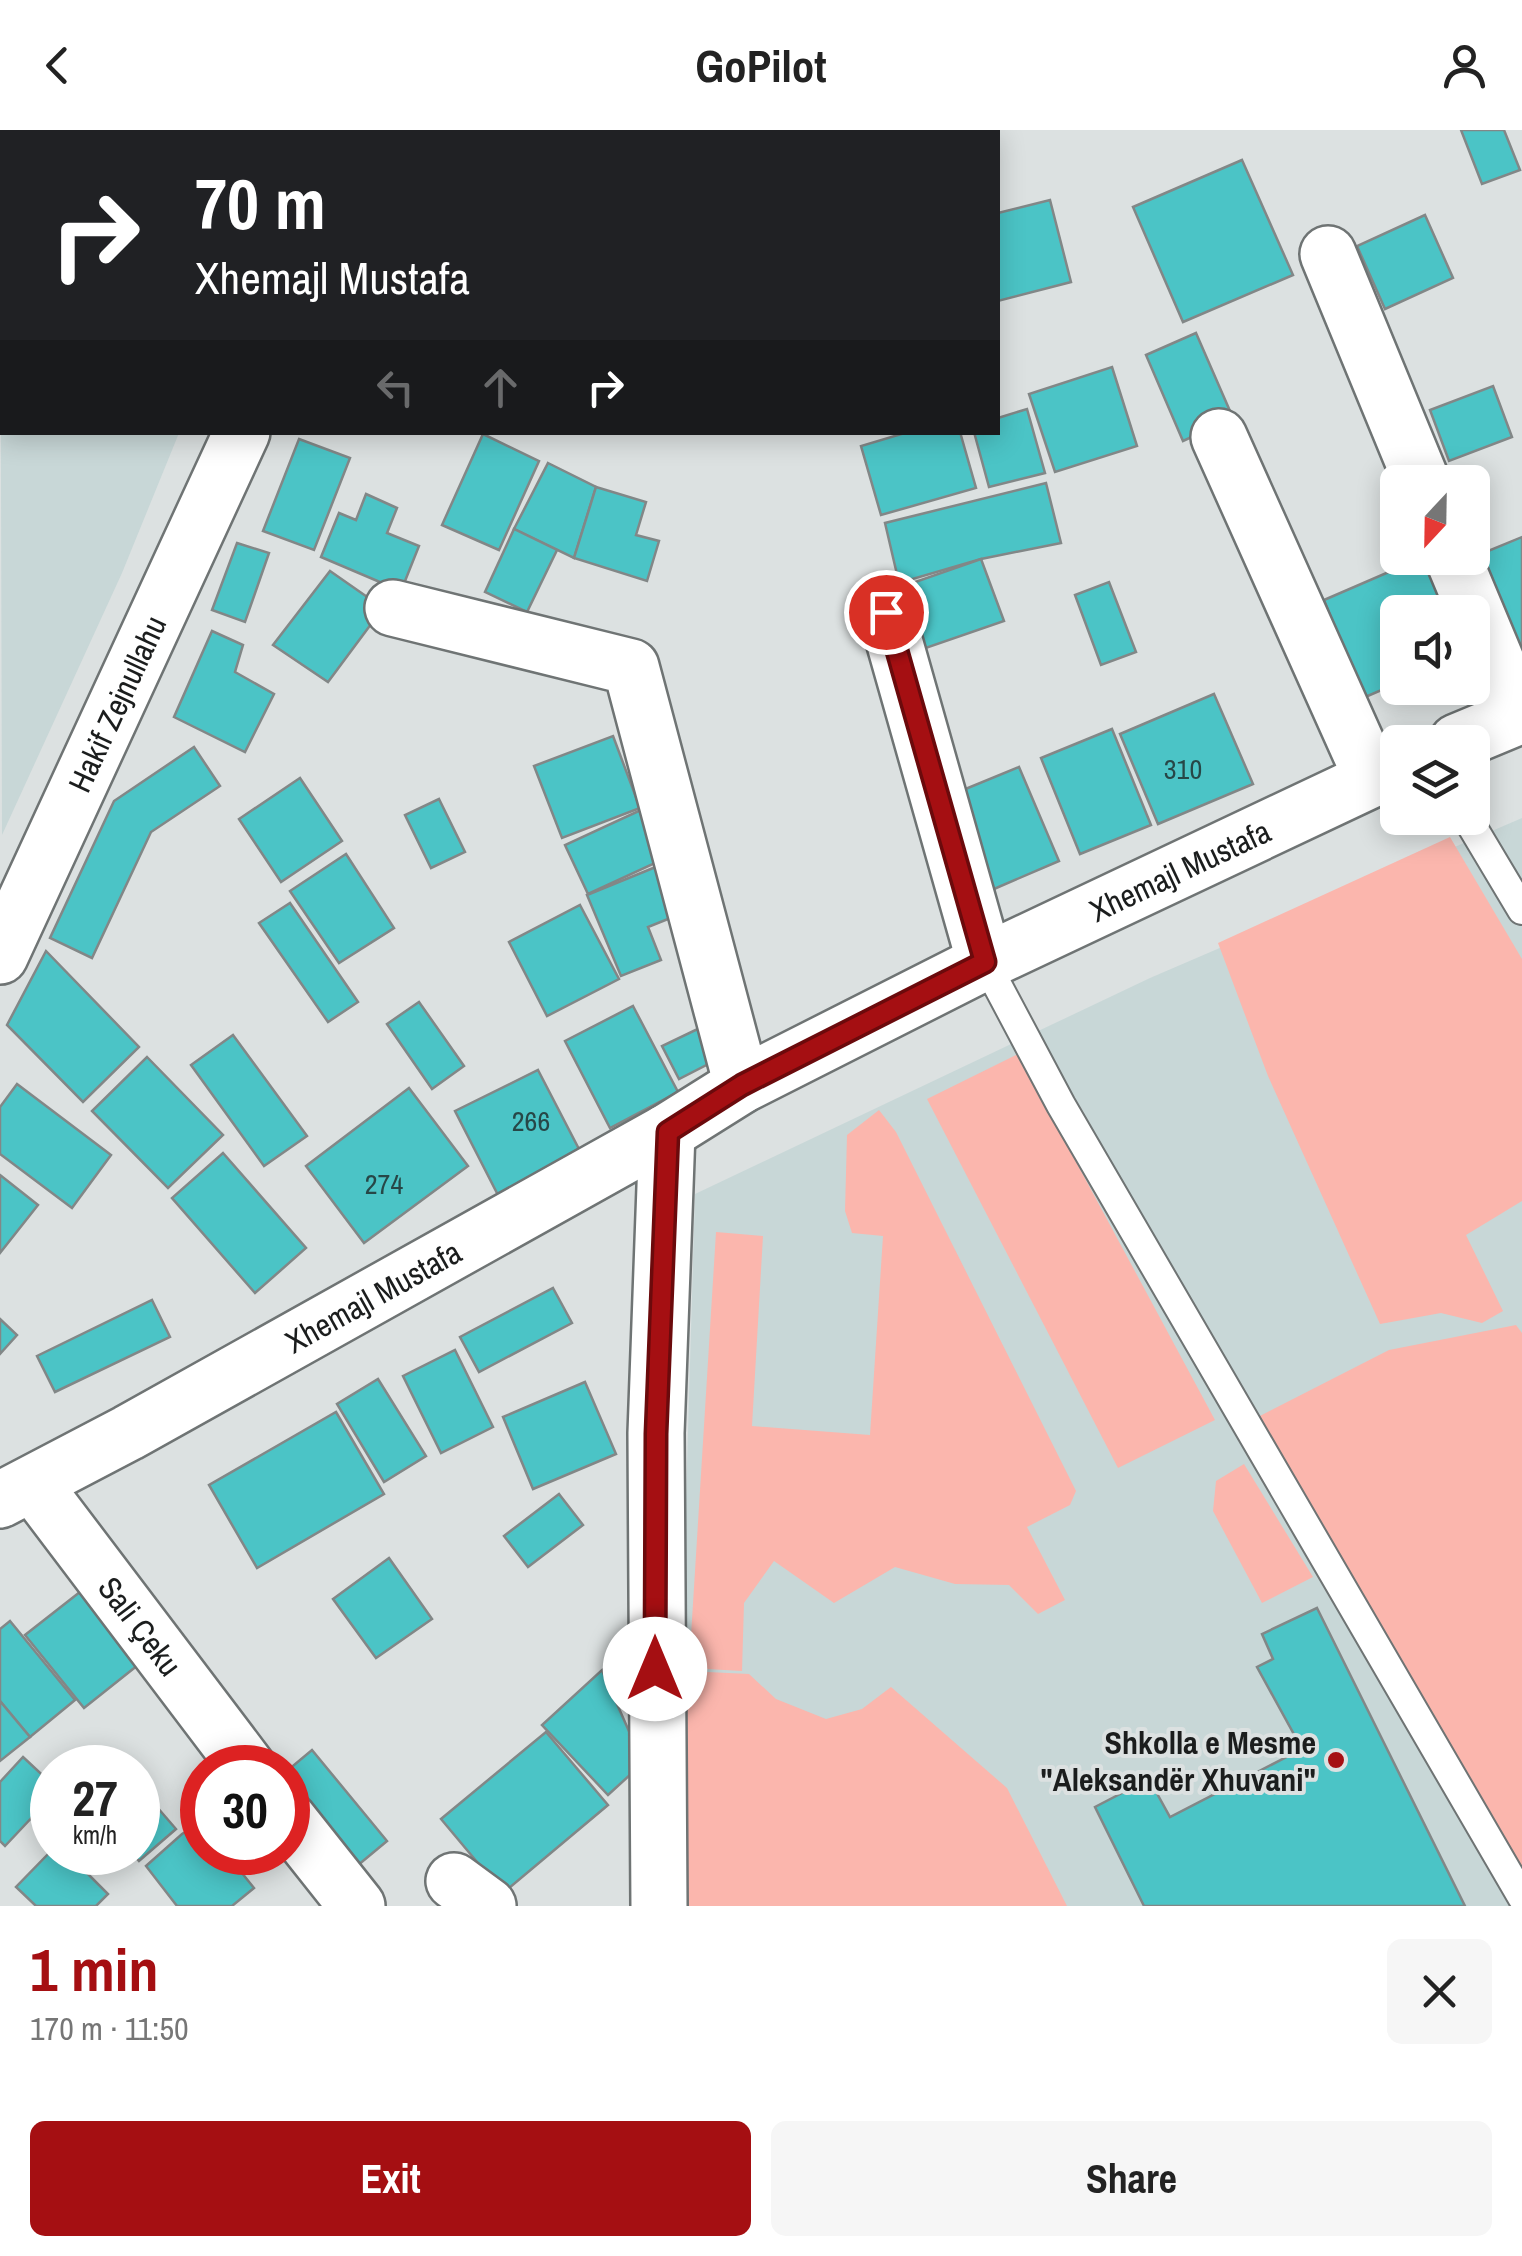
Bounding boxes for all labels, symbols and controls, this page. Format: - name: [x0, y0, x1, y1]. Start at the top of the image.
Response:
- text: GoPilot: [695, 35, 827, 96]
- icon: back: [30, 38, 85, 93]
- icon: person: [1437, 38, 1492, 93]
- text: 70 m: [195, 157, 326, 251]
- icon: right: [30, 170, 160, 300]
- text: Xhemajl Mustafa: [195, 247, 470, 308]
- icon: left: [368, 360, 423, 415]
- icon: ahead: [473, 360, 528, 415]
- icon: right: [578, 360, 633, 415]
- north arrow: [1380, 465, 1490, 575]
- map controls: [1380, 465, 1490, 835]
- pin: [844, 570, 929, 655]
- icon: arrive: [859, 585, 914, 640]
- button: sound: [1380, 595, 1490, 705]
- street label: Hakif Zejnullahu: [57, 609, 176, 799]
- button: layers: [1380, 725, 1490, 835]
- house number: 310: [1164, 750, 1202, 788]
- street label: Xhemajl Mustafa: [1082, 809, 1278, 931]
- house number: 266: [512, 1102, 550, 1140]
- house number: 274: [365, 1165, 403, 1203]
- street label: Xhemajl Mustafa: [277, 1230, 469, 1363]
- street label: Sali Çeku: [89, 1568, 192, 1684]
- position arrow: [603, 1617, 707, 1721]
- place label: Shkolla e Mesme "Aleksandër Xhuvani": [1040, 1721, 1316, 1801]
- speed limit sign: 30: [180, 1745, 310, 1875]
- marker: Shkolla e Mesme "Aleksandër Xhuvani": [1325, 1749, 1347, 1771]
- text: 27: [72, 1764, 118, 1832]
- text: km/h: [73, 1818, 117, 1852]
- text: 1 min: [30, 1929, 159, 2010]
- button: close: [1387, 1939, 1492, 2044]
- text: 170 m · 11:50: [30, 2007, 189, 2050]
- button: Exit: [30, 2121, 751, 2236]
- button: Share: [771, 2121, 1492, 2236]

